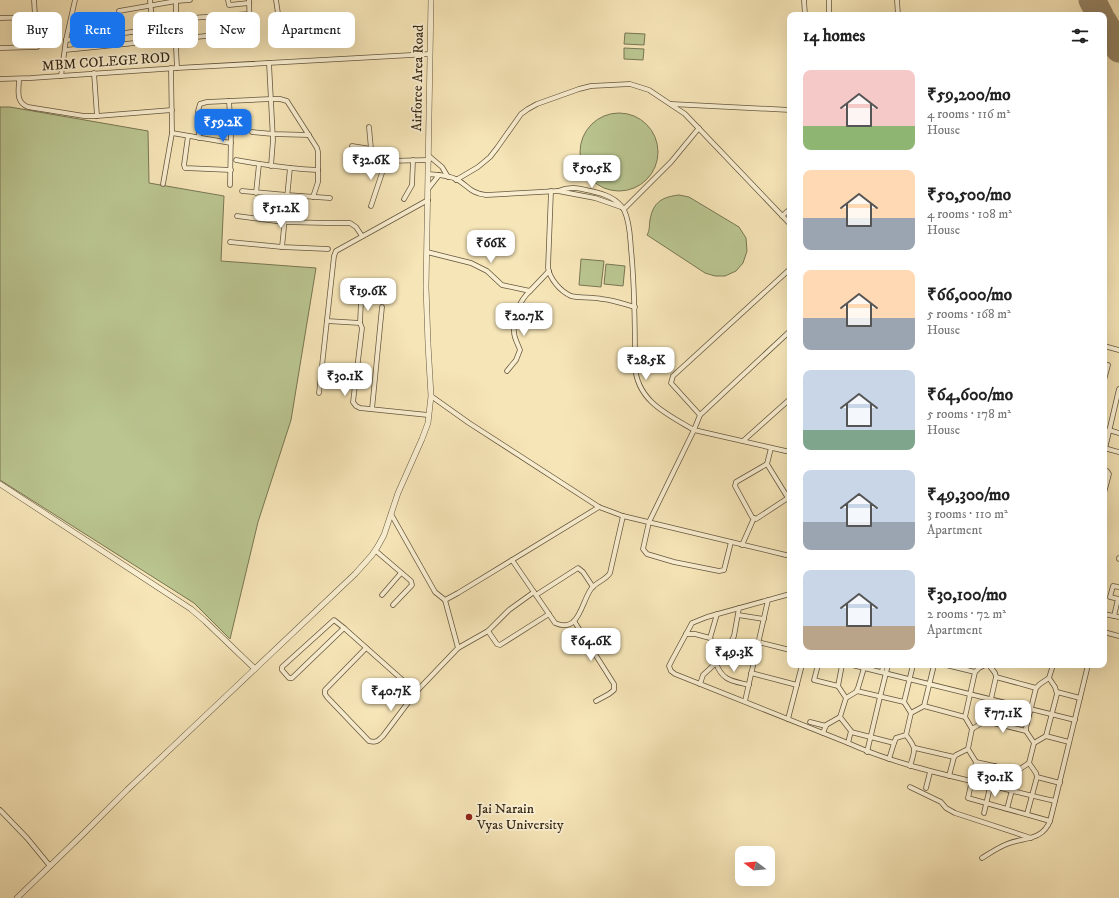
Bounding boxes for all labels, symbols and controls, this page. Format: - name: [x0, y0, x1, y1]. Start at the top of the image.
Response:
- chip: Buy: [12, 12, 62, 48]
- chip: Rent: [70, 12, 125, 48]
- chip: Filters: [133, 12, 198, 48]
- chip: New: [206, 12, 260, 48]
- chip: Apartment: [268, 12, 355, 48]
- street label: Airforce Area Road: [408, 24, 428, 132]
- text: 14 homes: [803, 25, 865, 47]
- icon: filters: [1069, 25, 1091, 47]
- street label: MBM COLEGE ROD: [41, 49, 171, 75]
- text: ₹59,200/mo: [927, 84, 1011, 106]
- icon: home: [835, 86, 883, 134]
- text: 4 rooms · 116 m²: [927, 106, 1010, 122]
- pin: ₹59.2K: [190, 109, 256, 143]
- text: ₹59.2K: [204, 114, 242, 130]
- text: House: [927, 122, 960, 138]
- pin: ₹32.6K: [338, 147, 404, 181]
- text: ₹32.6K: [352, 152, 390, 168]
- pin: ₹50.5K: [559, 155, 625, 189]
- text: ₹50.5K: [572, 160, 612, 176]
- text: ₹50,500/mo: [927, 184, 1011, 206]
- icon: home: [835, 186, 883, 234]
- pin: ₹51.2K: [248, 195, 314, 229]
- text: ₹51.2K: [262, 200, 300, 216]
- text: 4 rooms · 108 m²: [927, 206, 1012, 222]
- text: House: [927, 222, 960, 238]
- pin: ₹66K: [467, 230, 515, 264]
- text: ₹66K: [476, 235, 506, 251]
- pin: ₹19.6K: [335, 278, 401, 312]
- text: ₹19.6K: [349, 283, 387, 299]
- text: ₹66,000/mo: [927, 284, 1012, 306]
- icon: home: [835, 286, 883, 334]
- pin: ₹20.7K: [491, 303, 557, 337]
- text: 5 rooms · 168 m²: [927, 306, 1011, 322]
- text: ₹20.7K: [504, 308, 544, 324]
- text: House: [927, 322, 960, 338]
- pin: ₹28.5K: [613, 347, 679, 381]
- text: ₹28.5K: [627, 352, 665, 368]
- pin: ₹30.1K: [312, 363, 378, 397]
- text: ₹30.1K: [327, 368, 363, 384]
- text: ₹64,600/mo: [927, 384, 1013, 406]
- icon: home: [835, 386, 883, 434]
- text: 5 rooms · 178 m²: [927, 406, 1011, 422]
- text: House: [927, 422, 960, 438]
- text: ₹49,300/mo: [927, 484, 1010, 506]
- icon: home: [835, 486, 883, 534]
- text: 3 rooms · 110 m²: [927, 506, 1008, 522]
- text: Apartment: [927, 522, 982, 538]
- text: ₹30,100/mo: [927, 584, 1007, 606]
- icon: home: [835, 586, 883, 634]
- text: 2 rooms · 72 m²: [927, 606, 1006, 622]
- text: Apartment: [927, 622, 982, 638]
- pin: ₹64.6K: [558, 628, 624, 662]
- text: ₹64.6K: [571, 633, 611, 649]
- pin: ₹49.3K: [701, 639, 767, 673]
- text: ₹49.3K: [715, 644, 753, 660]
- pin: ₹40.7K: [358, 678, 424, 712]
- text: ₹40.7K: [371, 683, 411, 699]
- pin: ₹77.1K: [970, 700, 1036, 734]
- text: ₹77.1K: [984, 705, 1022, 721]
- pin: ₹30.1K: [962, 764, 1028, 798]
- text: ₹30.1K: [977, 769, 1013, 785]
- place label: Jai Narain Vyas University: [475, 800, 564, 834]
- marker: Jai Narain Vyas University: [464, 812, 474, 822]
- north arrow: [735, 846, 775, 886]
- map controls: [735, 846, 775, 886]

